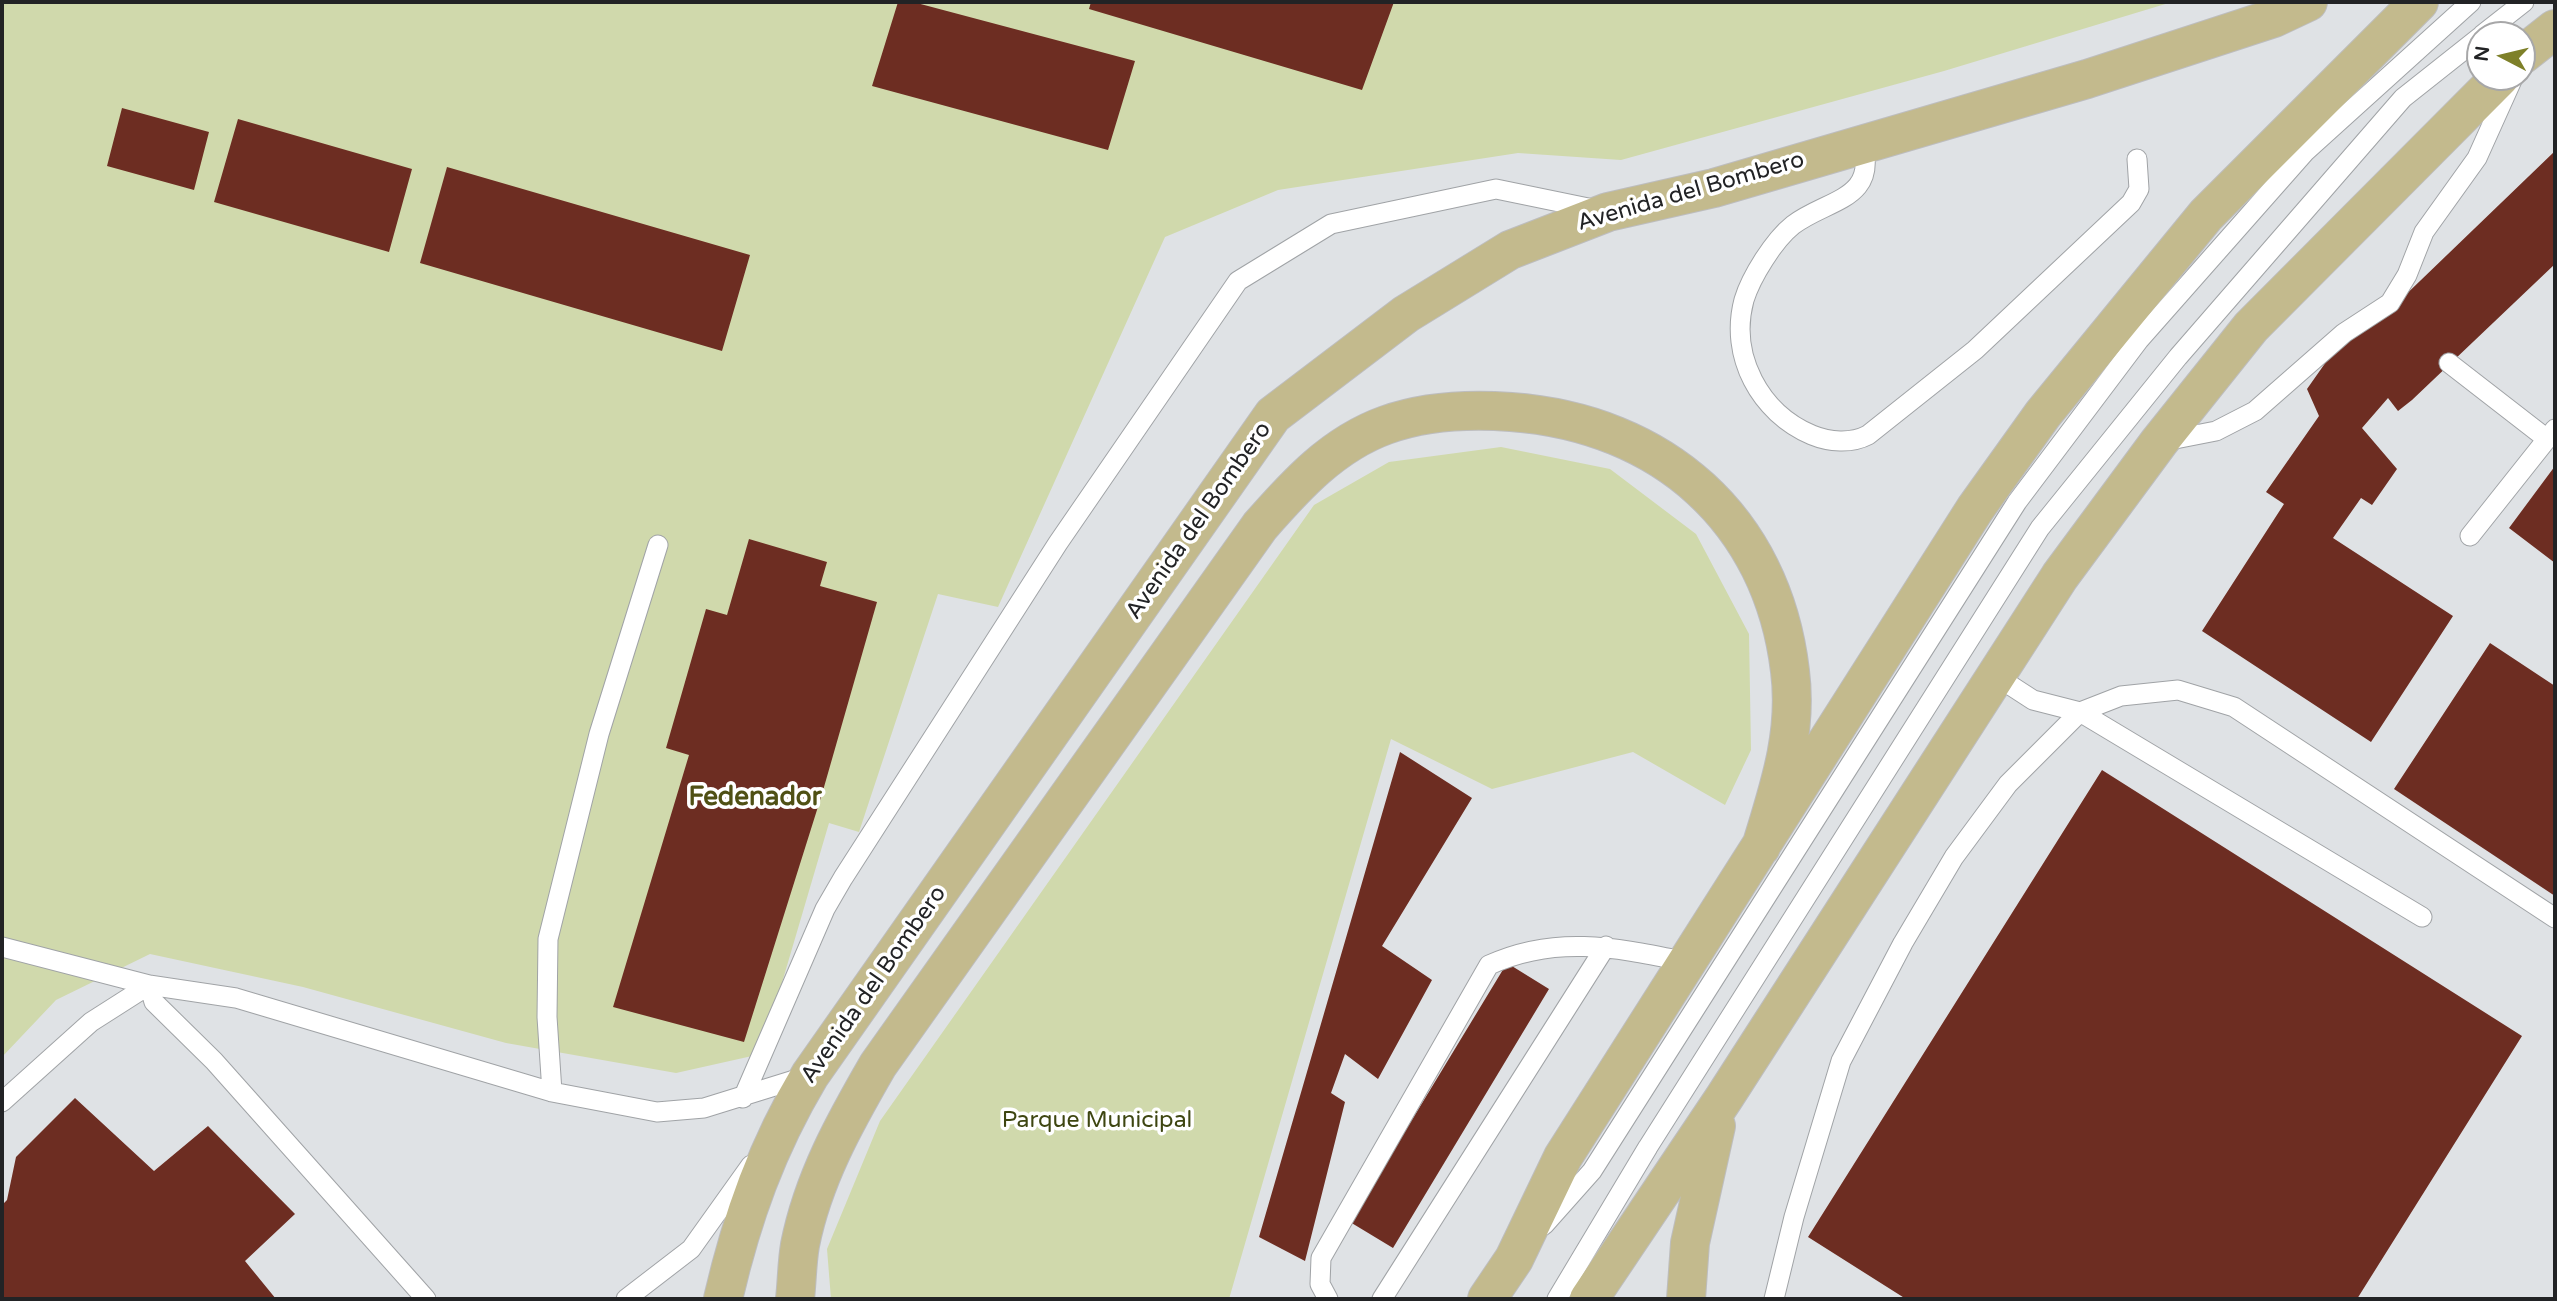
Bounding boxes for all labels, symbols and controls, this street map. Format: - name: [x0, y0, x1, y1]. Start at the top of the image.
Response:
- north arrow: [2466, 21, 2536, 91]
- text: N: [2470, 45, 2494, 63]
- street label: Avenida del Bombero: [1574, 146, 1808, 238]
- street label: Avenida del Bombero: [1120, 417, 1278, 625]
- district label: Fedenador: [688, 782, 822, 814]
- street label: Avenida del Bombero: [795, 881, 953, 1089]
- park label: Parque Municipal: [1002, 1107, 1192, 1135]

